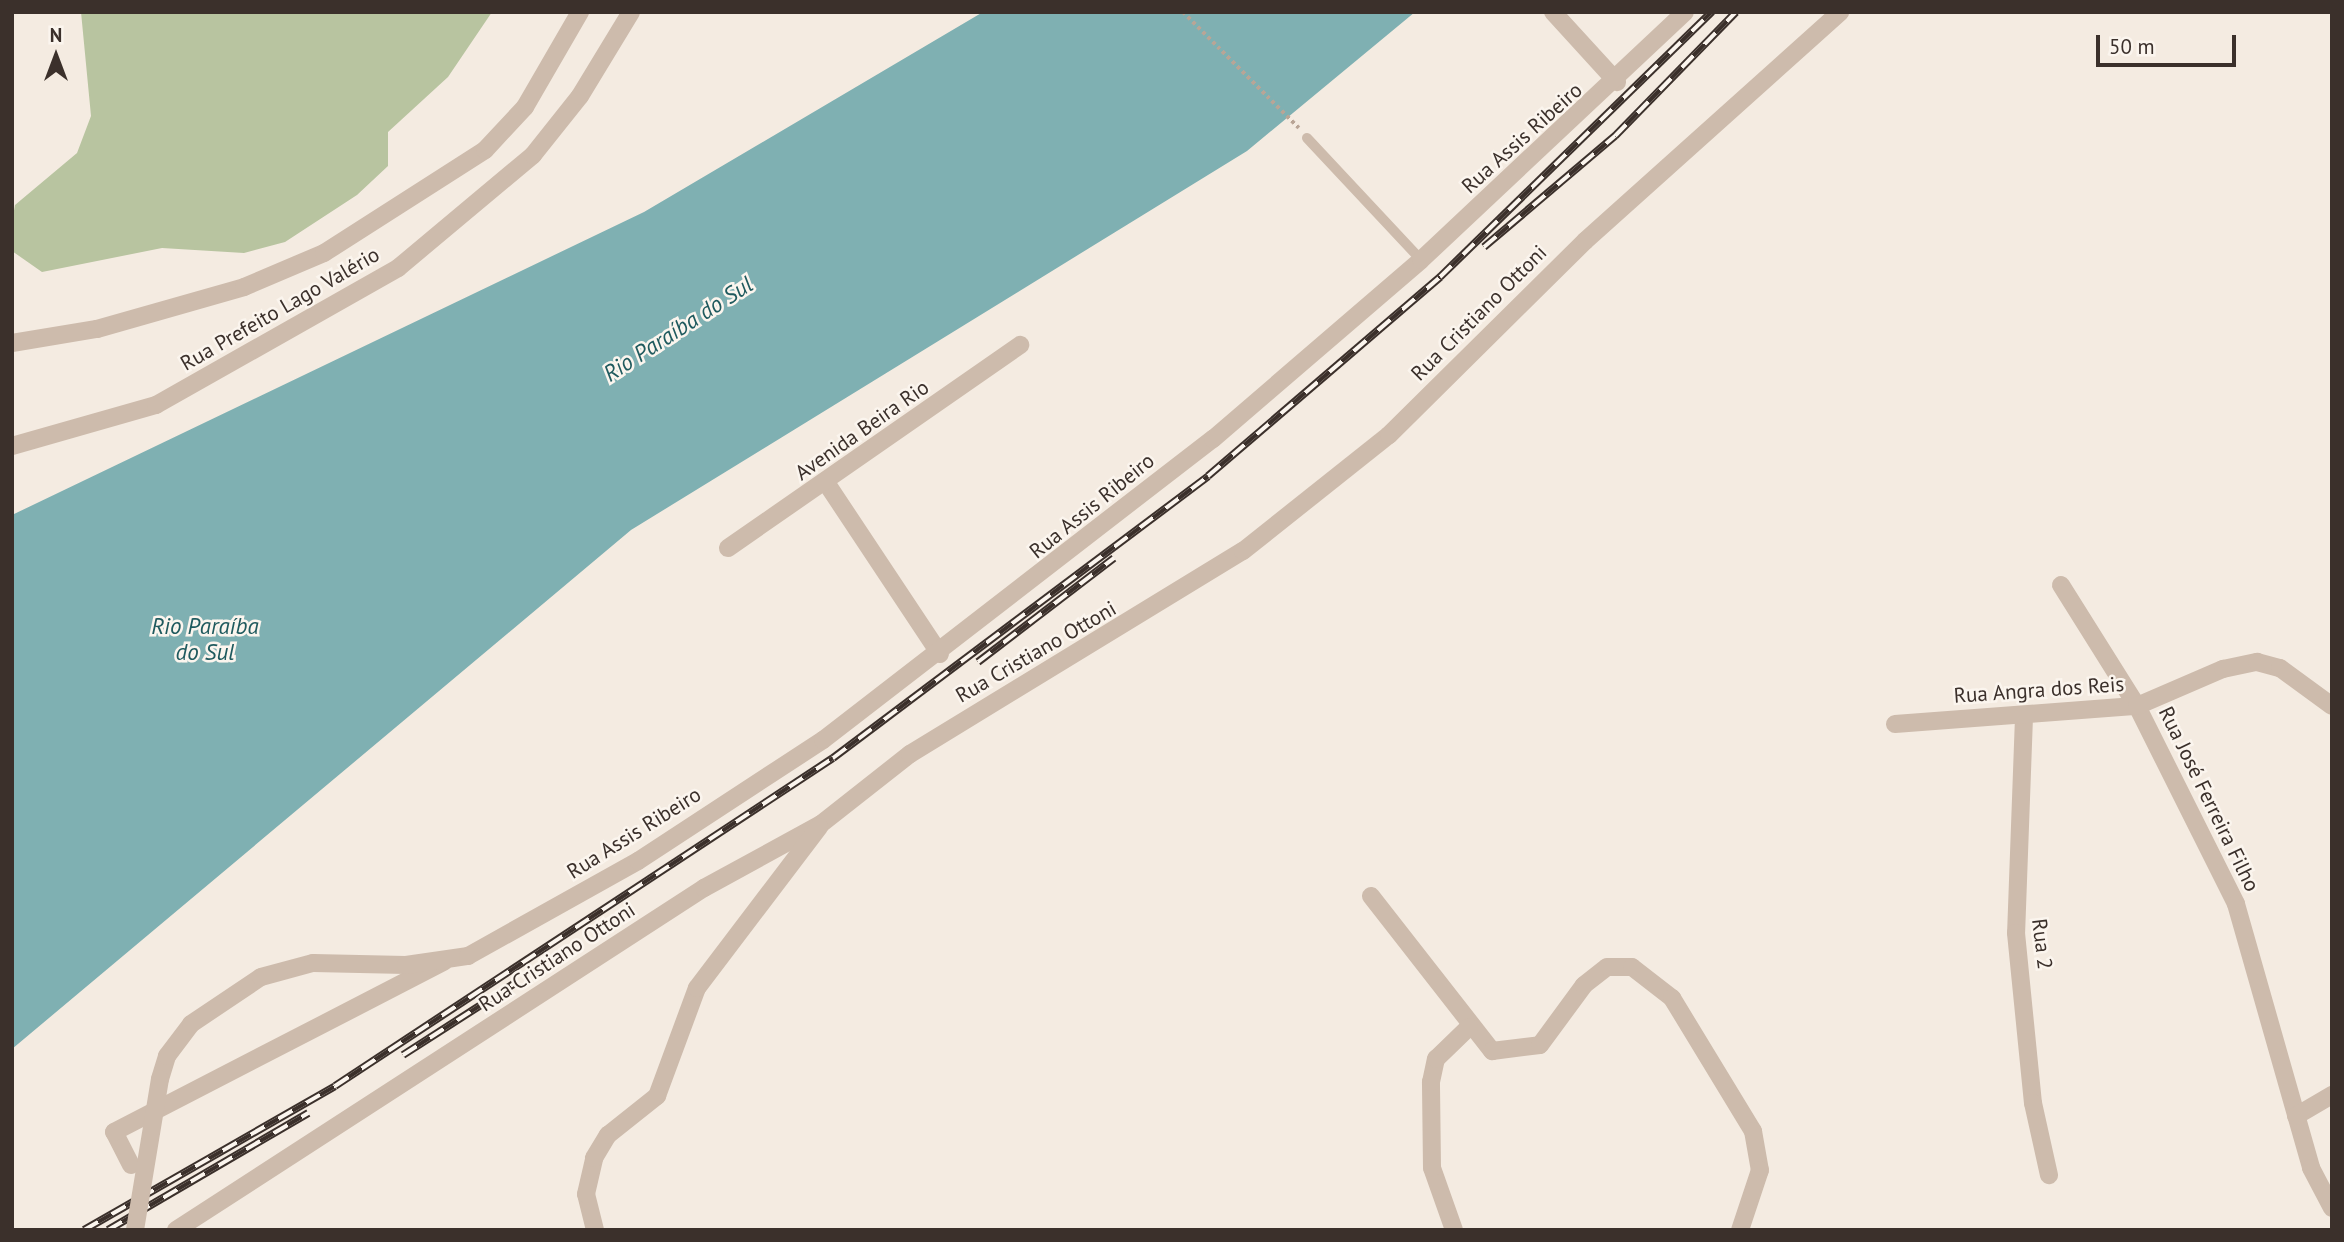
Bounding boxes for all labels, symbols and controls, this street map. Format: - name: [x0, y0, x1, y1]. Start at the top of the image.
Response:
- north arrow: [21, 21, 91, 91]
- scale bar: [2099, 21, 2239, 65]
- text: N: [50, 23, 62, 47]
- text: 50 m: [2109, 33, 2155, 60]
- street label: Rua Assis Ribeiro: [1456, 77, 1588, 199]
- street label: Rua Cristiano Ottoni: [1406, 240, 1552, 386]
- street label: Rua Prefeito Lago Valério: [176, 242, 384, 376]
- water label: Rio Paraíba do Sul: [598, 270, 758, 388]
- street label: Avenida Beira Rio: [790, 374, 934, 486]
- street label: Rua Assis Ribeiro: [1024, 448, 1160, 564]
- street label: Rua Cristiano Ottoni: [951, 596, 1121, 708]
- water label: Rio Paraíba do Sul: [151, 612, 259, 666]
- street label: Rua Angra dos Reis: [1953, 671, 2125, 709]
- street label: Rua José Ferreira Filho: [2153, 702, 2265, 896]
- street label: Rua Assis Ribeiro: [562, 782, 706, 884]
- street label: Rua Cristiano Ottoni: [474, 897, 640, 1017]
- street label: Rua 2: [2026, 917, 2058, 971]

